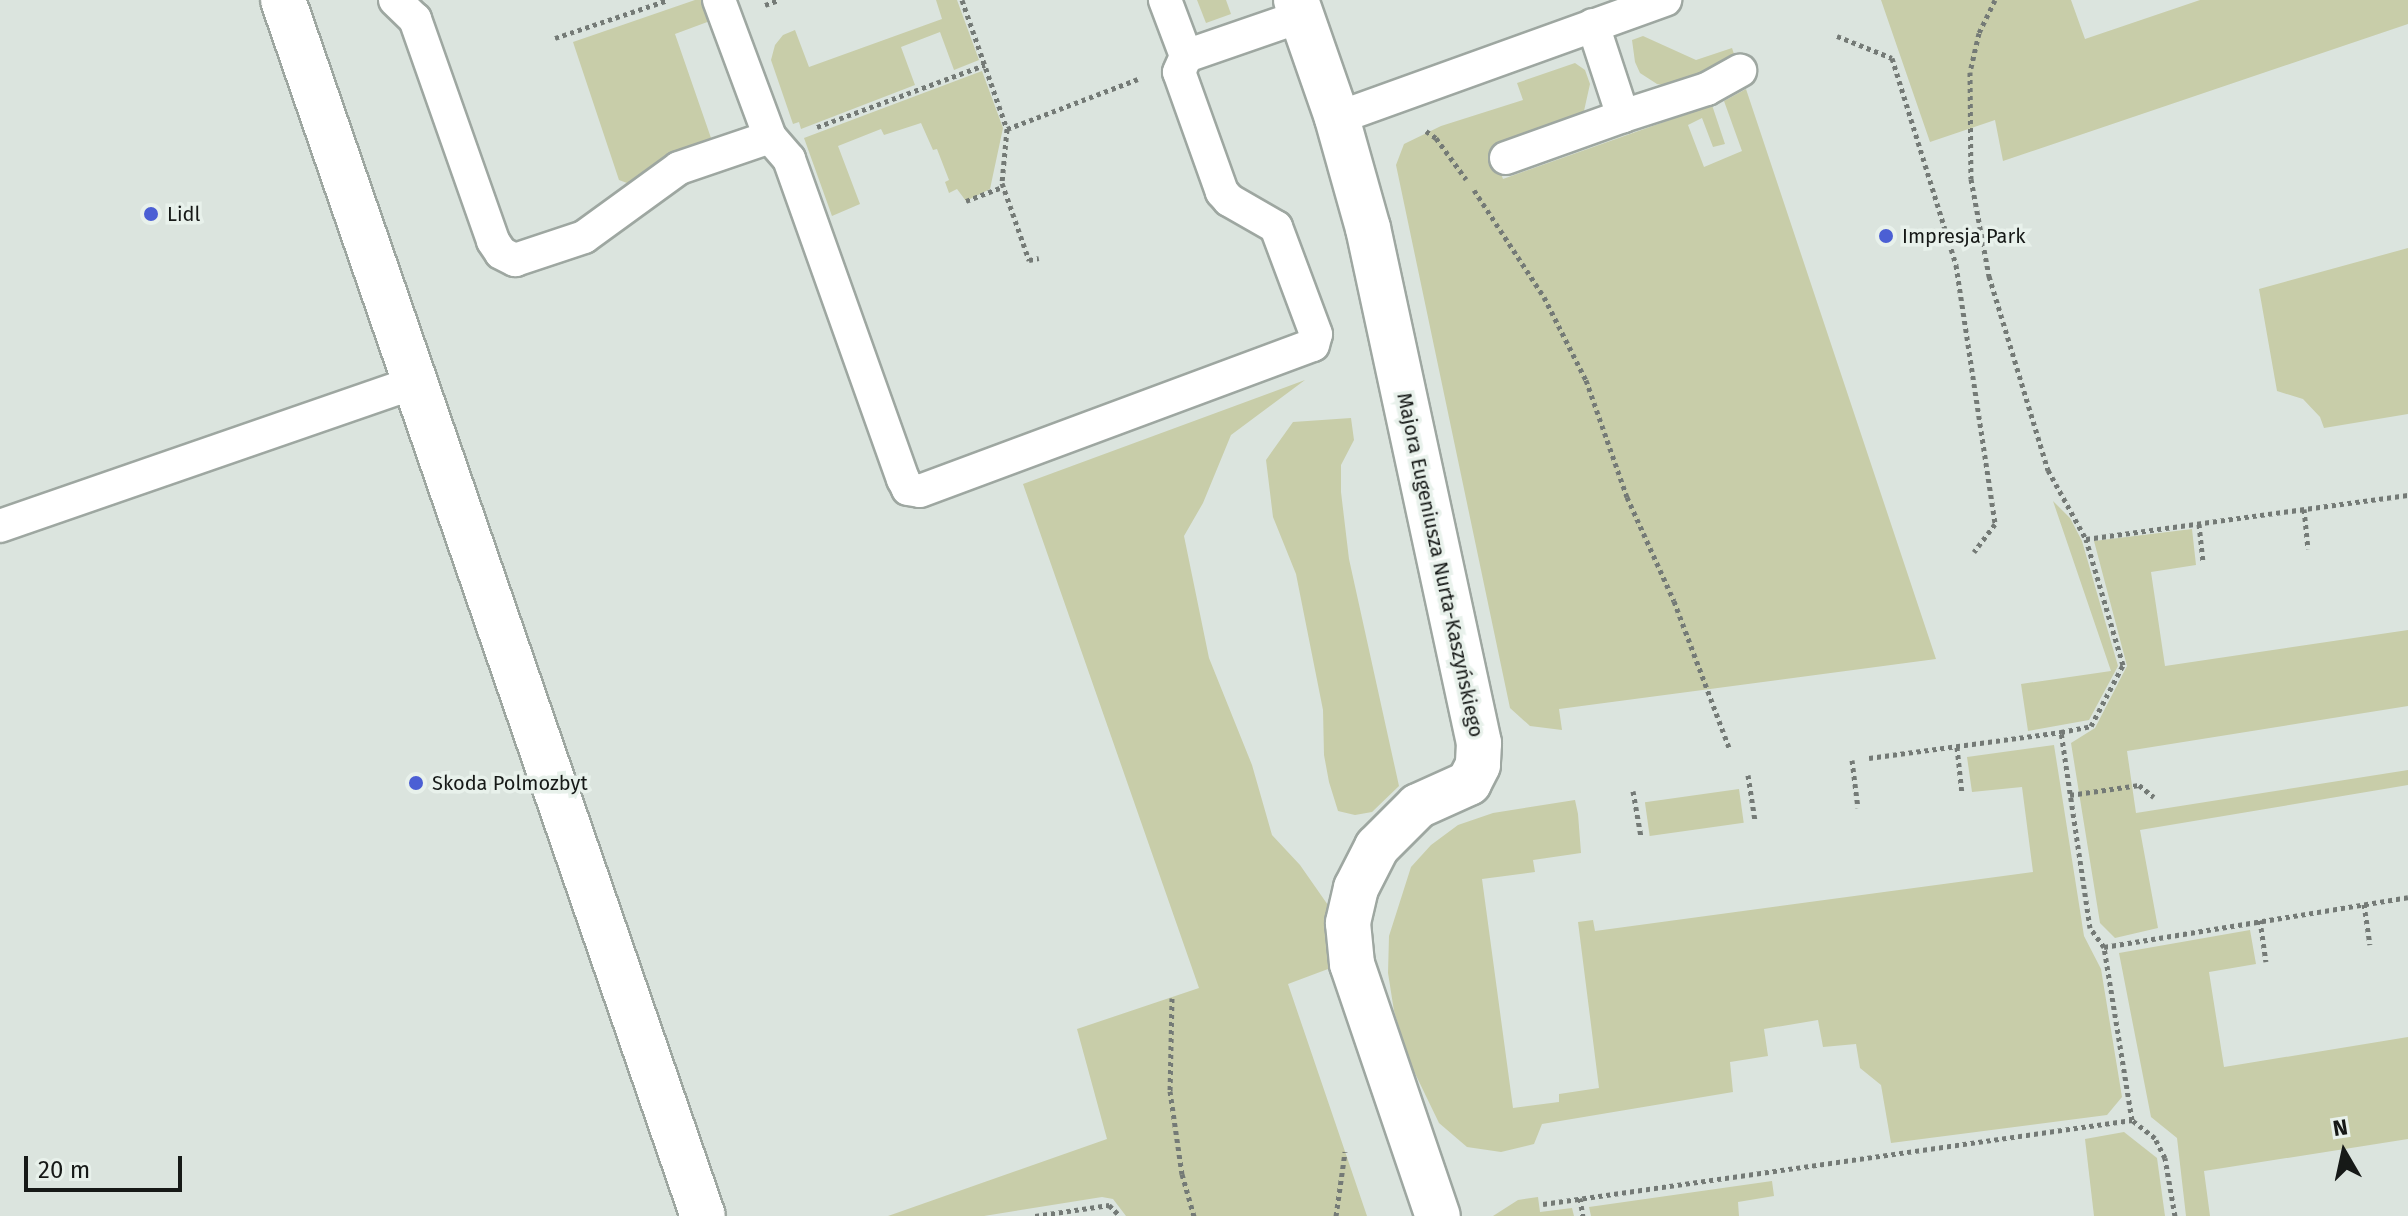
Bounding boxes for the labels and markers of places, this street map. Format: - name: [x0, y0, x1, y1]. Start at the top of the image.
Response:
- place label: Lidl: [167, 202, 200, 226]
- marker: Lidl: [142, 205, 160, 223]
- place label: Impresja Park: [1902, 224, 2025, 248]
- marker: Impresja Park: [1877, 227, 1895, 245]
- place label: Skoda Polmozbyt: [432, 771, 588, 795]
- marker: Skoda Polmozbyt: [407, 774, 425, 792]

